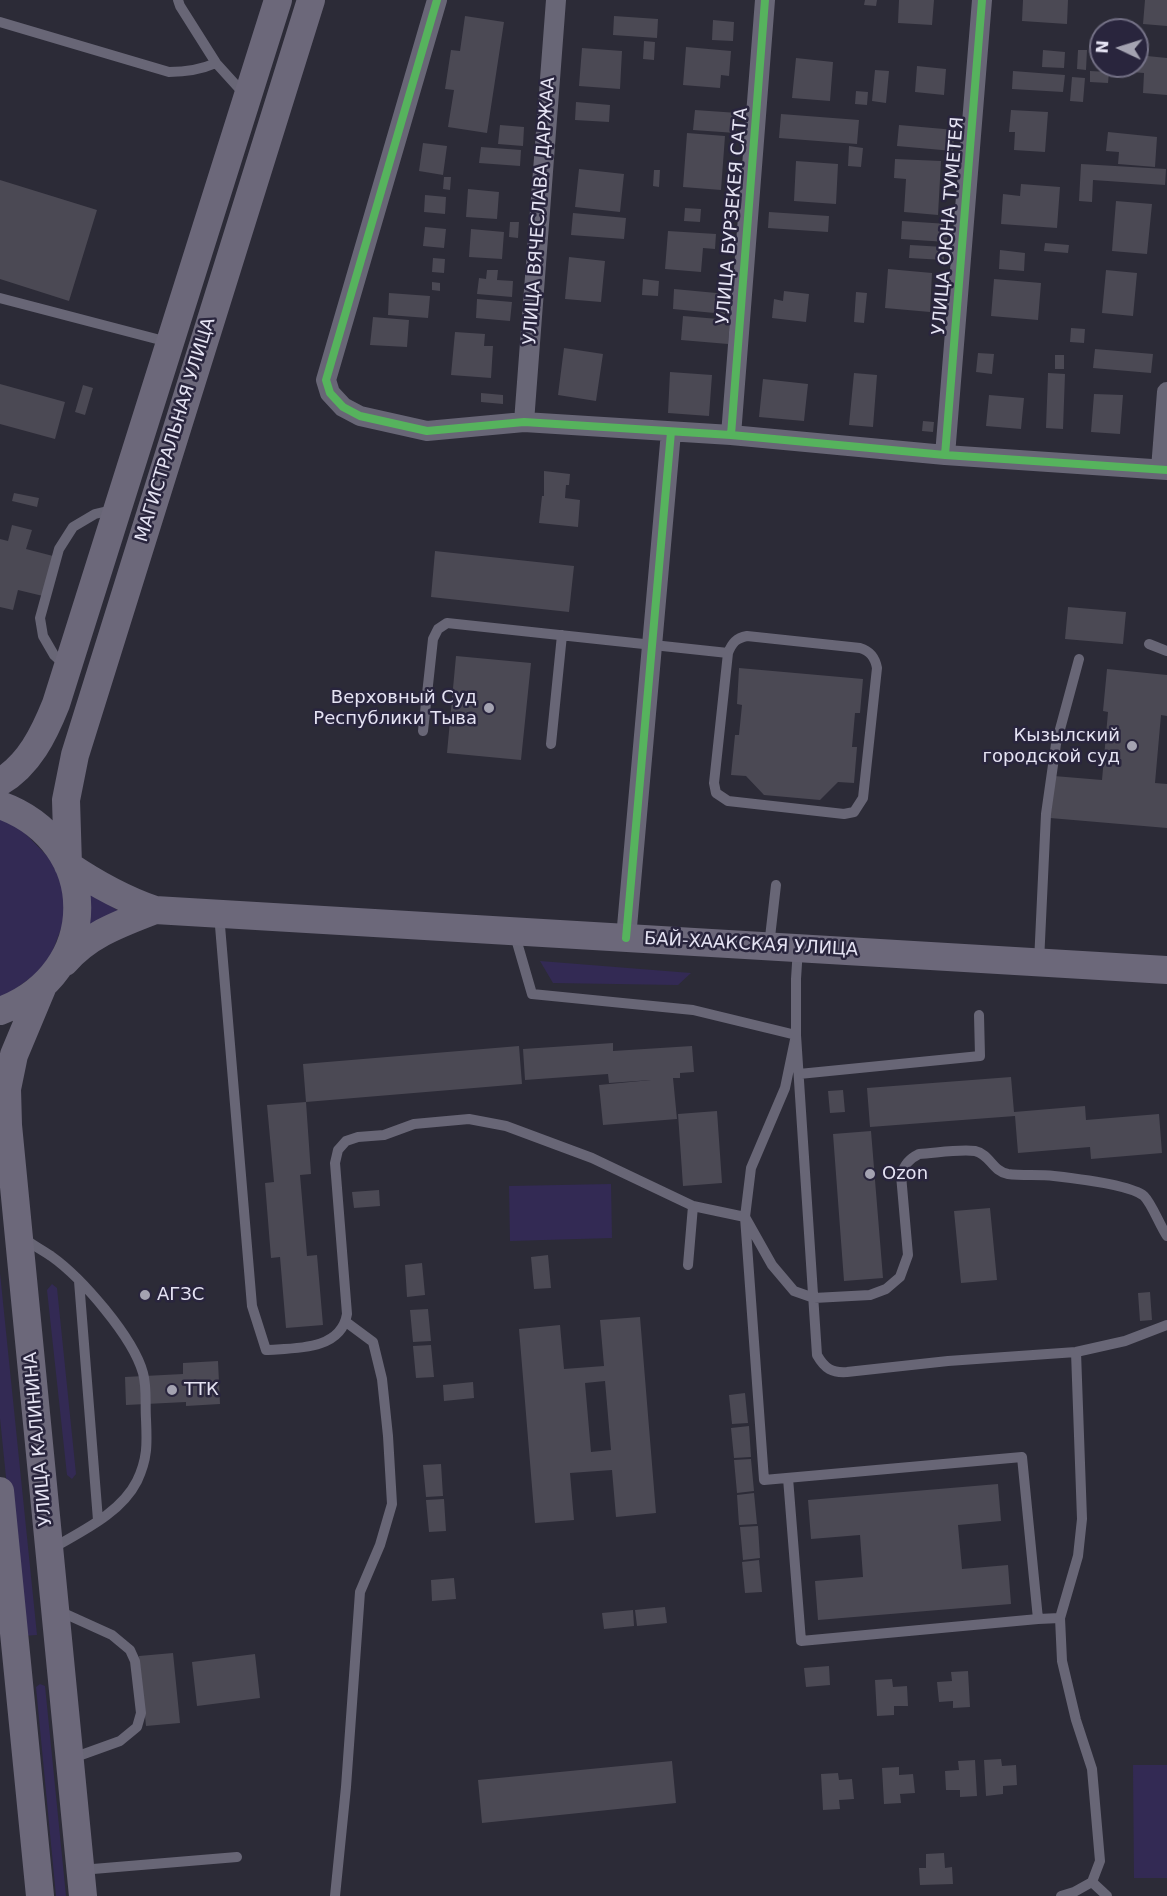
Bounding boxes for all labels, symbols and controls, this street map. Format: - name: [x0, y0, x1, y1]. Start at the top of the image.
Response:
- north arrow: [1089, 18, 1149, 78]
- text: N: [1093, 40, 1112, 54]
- street label: УЛИЦА ВЯЧЕСЛАВА ДАРЖАА: [520, 76, 560, 346]
- street label: УЛИЦА БУРЗЕКЕЯ САТА: [713, 107, 753, 325]
- street label: УЛИЦА ОЮНА ТУМЕТЕЯ: [929, 116, 969, 336]
- street label: МАГИСТРАЛЬНАЯ УЛИЦА: [132, 315, 220, 545]
- place label: Верховный Суд Республики Тыва: [313, 687, 477, 730]
- marker: Верховный Суд Республики Тыва: [482, 701, 496, 715]
- place label: Кызылский городской суд: [982, 725, 1120, 768]
- marker: Кызылский городской суд: [1125, 739, 1139, 753]
- street label: БАЙ-ХААКСКАЯ УЛИЦА: [643, 929, 859, 961]
- place label: Ozon: [882, 1163, 928, 1185]
- marker: Ozon: [863, 1167, 877, 1181]
- place label: АГЗС: [157, 1284, 204, 1306]
- marker: АГЗС: [138, 1288, 152, 1302]
- street label: УЛИЦА КАЛИНИНА: [21, 1351, 57, 1527]
- place label: ТТК: [184, 1379, 219, 1401]
- marker: ТТК: [165, 1383, 179, 1397]

